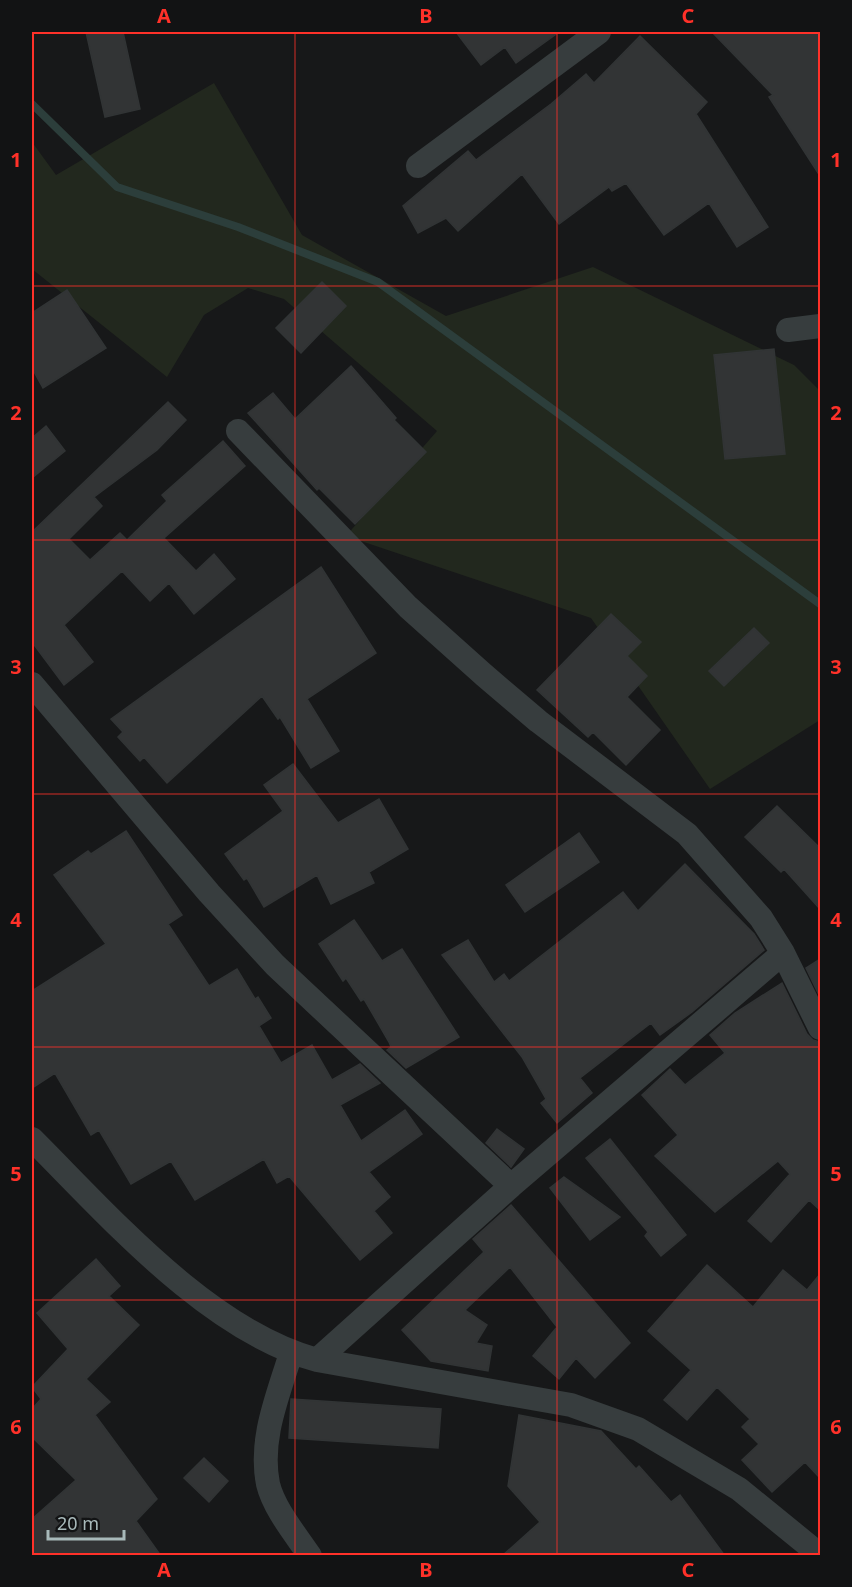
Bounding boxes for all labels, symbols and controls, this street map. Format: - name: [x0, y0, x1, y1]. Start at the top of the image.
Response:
- text: A: [157, 2, 171, 29]
- text: B: [419, 2, 433, 29]
- text: C: [682, 2, 695, 29]
- text: 1: [10, 146, 22, 173]
- text: 1: [830, 146, 842, 173]
- text: 2: [10, 399, 22, 426]
- text: 2: [830, 399, 842, 426]
- text: 3: [10, 653, 22, 680]
- text: 3: [830, 653, 842, 680]
- text: 4: [10, 906, 22, 933]
- text: 4: [830, 906, 842, 933]
- text: 5: [10, 1160, 22, 1187]
- text: 5: [830, 1160, 842, 1187]
- text: 6: [10, 1413, 22, 1440]
- text: 6: [830, 1413, 842, 1440]
- scale bar: [48, 1503, 124, 1541]
- text: 20 m: [57, 1511, 99, 1535]
- text: A: [157, 1556, 171, 1583]
- text: B: [419, 1556, 433, 1583]
- text: C: [682, 1556, 695, 1583]

